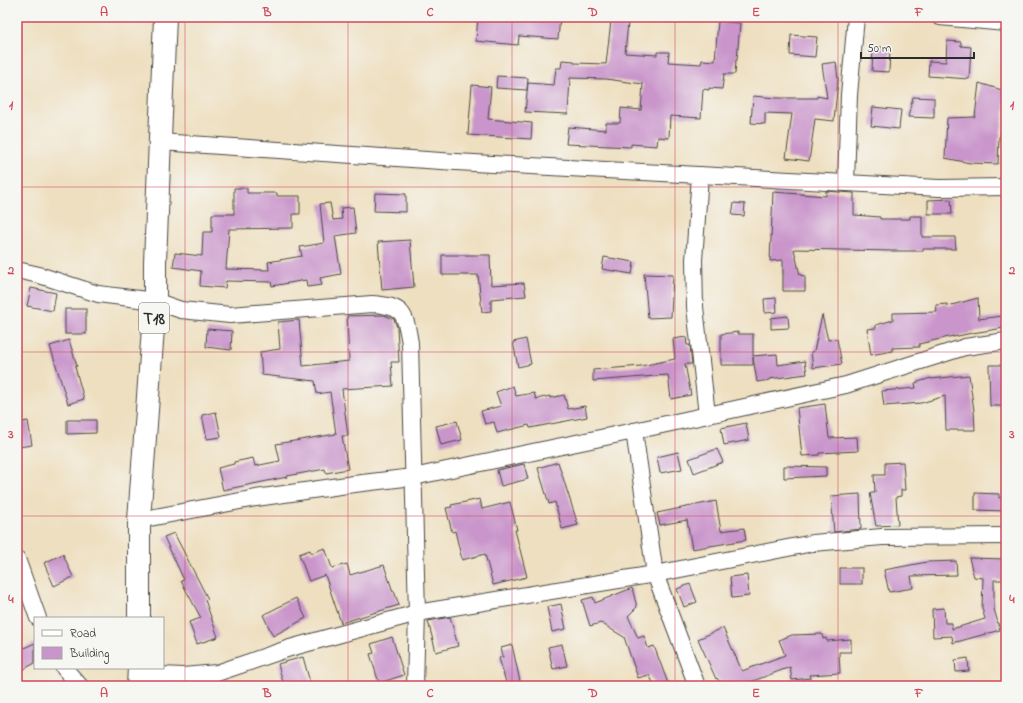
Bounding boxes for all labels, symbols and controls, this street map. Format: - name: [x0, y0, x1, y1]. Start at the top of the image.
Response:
- text: A: [100, 3, 108, 22]
- text: B: [262, 3, 272, 22]
- text: C: [426, 3, 434, 22]
- text: D: [587, 3, 598, 22]
- text: E: [752, 3, 760, 22]
- text: F: [914, 3, 924, 22]
- scale bar: [861, 34, 974, 60]
- text: 50 m: [867, 40, 891, 58]
- text: 1: [9, 96, 14, 115]
- text: 1: [1010, 96, 1015, 115]
- text: 2: [7, 261, 15, 280]
- text: 2: [1008, 261, 1016, 280]
- road number: T18: [139, 303, 169, 333]
- text: 3: [7, 425, 14, 444]
- text: 3: [1008, 425, 1015, 444]
- text: 4: [7, 590, 14, 609]
- text: 4: [1008, 590, 1015, 609]
- legend: [34, 617, 164, 669]
- text: Road: [70, 625, 96, 643]
- text: Building: [69, 645, 109, 664]
- text: A: [100, 684, 108, 703]
- text: B: [262, 684, 272, 703]
- text: C: [426, 684, 434, 703]
- text: D: [587, 684, 598, 703]
- text: E: [752, 684, 760, 703]
- text: F: [914, 684, 924, 703]

